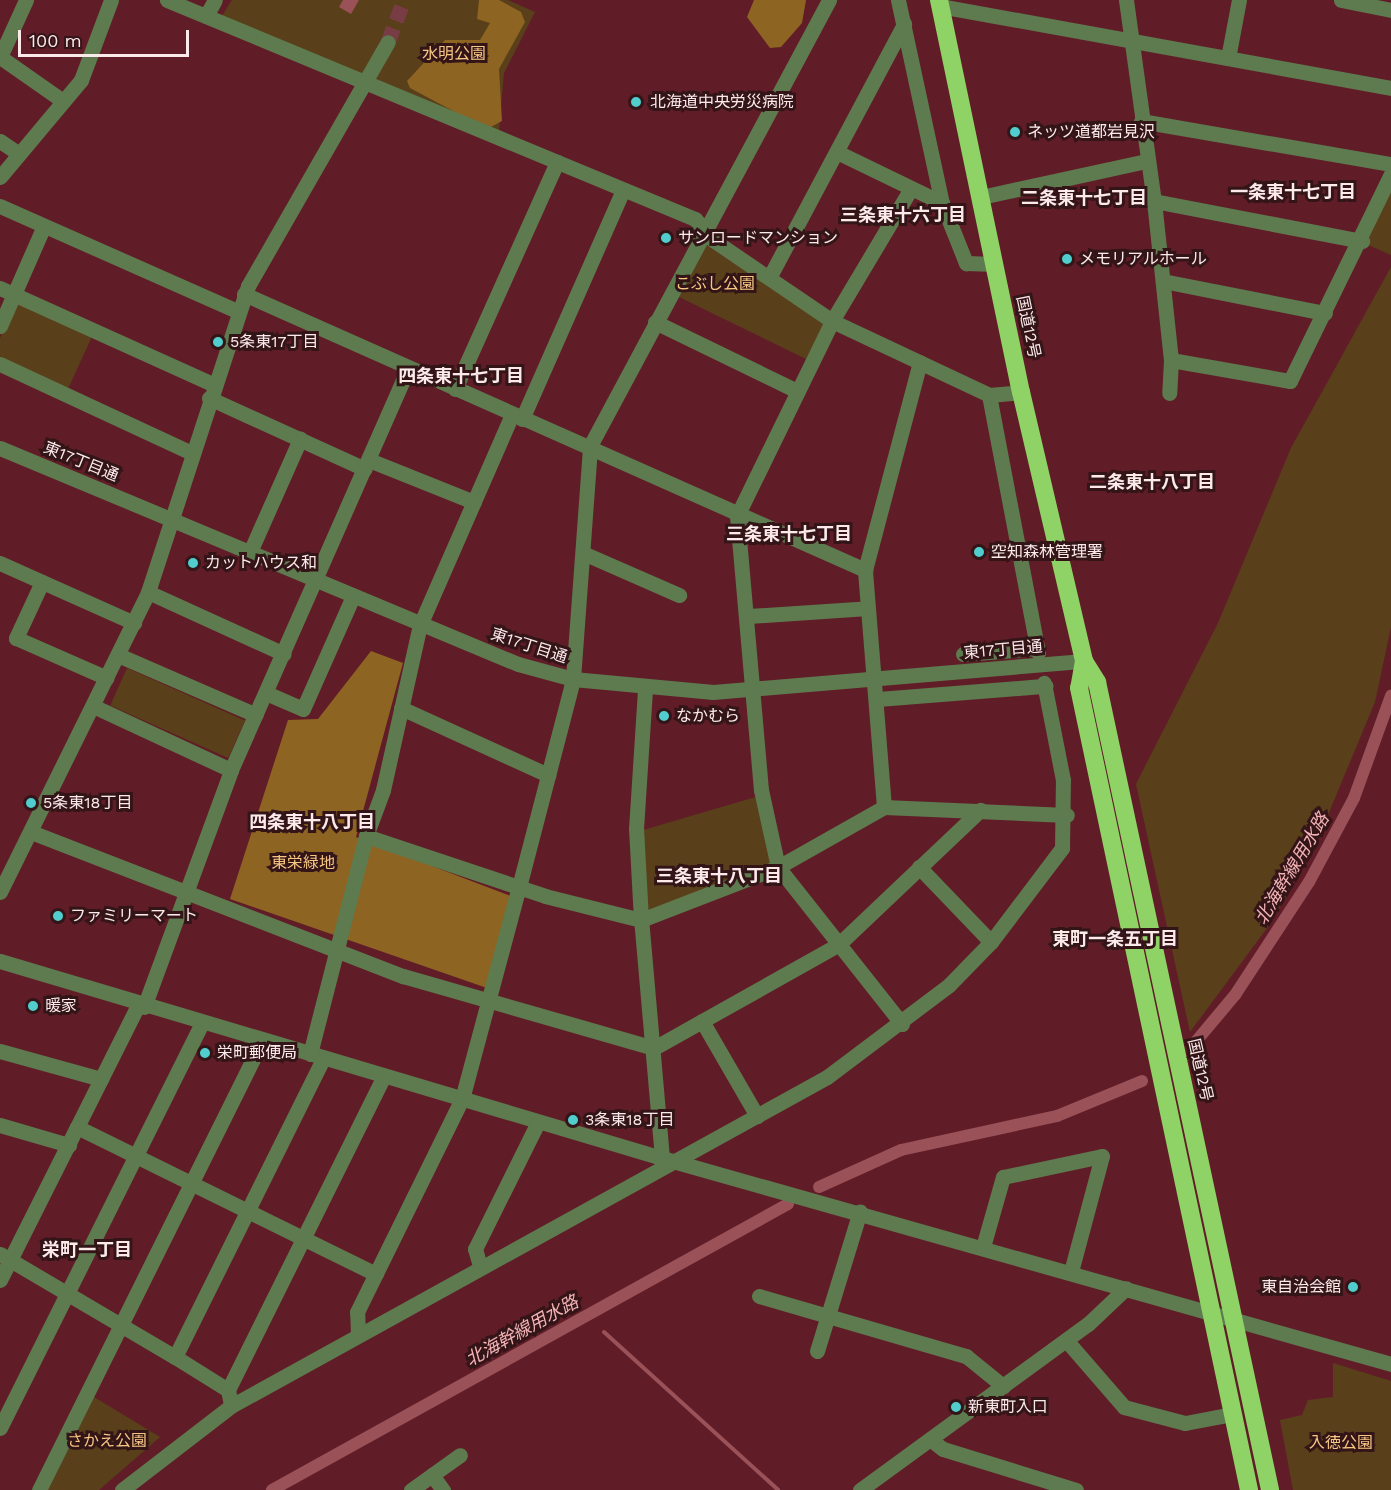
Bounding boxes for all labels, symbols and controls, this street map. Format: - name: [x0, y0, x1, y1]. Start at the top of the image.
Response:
- scale bar: [21, 18, 192, 56]
- text: 100 m: [29, 30, 82, 51]
- park label: 水明公園: [422, 44, 486, 64]
- place label: 北海道中央労災病院: [650, 92, 794, 112]
- marker: 北海道中央労災病院: [627, 93, 645, 111]
- place label: ネッツ道都岩見沢: [1027, 122, 1155, 142]
- marker: ネッツ道都岩見沢: [1008, 125, 1022, 139]
- district label: 一条東十七丁目: [1230, 181, 1356, 203]
- district label: 二条東十七丁目: [1021, 187, 1147, 209]
- district label: 三条東十六丁目: [840, 204, 966, 226]
- place label: サンロードマンション: [678, 228, 838, 248]
- marker: サンロードマンション: [659, 231, 673, 245]
- place label: メモリアルホール: [1079, 249, 1207, 269]
- marker: メモリアルホール: [1060, 252, 1074, 266]
- park label: こぶし公園: [675, 274, 755, 294]
- street label: 国道12号: [1012, 294, 1044, 360]
- place label: 5条東17丁目: [230, 332, 319, 352]
- marker: 5条東17丁目: [211, 335, 225, 349]
- district label: 四条東十七丁目: [398, 365, 524, 387]
- street label: 東17丁目通: [41, 438, 121, 486]
- district label: 二条東十八丁目: [1089, 471, 1215, 493]
- district label: 三条東十七丁目: [726, 523, 852, 545]
- place label: 空知森林管理署: [991, 542, 1103, 562]
- marker: 空知森林管理署: [972, 545, 986, 559]
- place label: カットハウス和: [205, 553, 317, 573]
- marker: カットハウス和: [186, 556, 200, 570]
- street label: 東17丁目通: [488, 625, 570, 667]
- street label: 東17丁目通: [963, 637, 1043, 663]
- place label: なかむら: [676, 706, 740, 726]
- marker: なかむら: [657, 709, 671, 723]
- place label: 5条東18丁目: [43, 793, 132, 813]
- marker: 5条東18丁目: [24, 796, 38, 810]
- water label: 北海幹線用水路: [1250, 809, 1334, 929]
- district label: 四条東十八丁目: [249, 811, 375, 833]
- park label: 東栄緑地: [271, 853, 335, 873]
- district label: 三条東十八丁目: [656, 865, 782, 887]
- place label: ファミリーマート: [70, 906, 198, 926]
- marker: ファミリーマート: [51, 909, 65, 923]
- district label: 東町一条五丁目: [1052, 928, 1178, 950]
- place label: 暖家: [45, 996, 77, 1016]
- marker: 暖家: [26, 999, 40, 1013]
- street label: 国道12号: [1183, 1037, 1217, 1103]
- place label: 栄町郵便局: [217, 1043, 297, 1063]
- marker: 栄町郵便局: [198, 1046, 212, 1060]
- place label: 3条東18丁目: [585, 1110, 674, 1130]
- marker: 3条東18丁目: [566, 1113, 580, 1127]
- district label: 栄町一丁目: [42, 1239, 132, 1261]
- place label: 東自治会館: [1261, 1277, 1341, 1297]
- marker: 東自治会館: [1346, 1280, 1360, 1294]
- water label: 北海幹線用水路: [462, 1291, 582, 1371]
- place label: 新東町入口: [968, 1397, 1048, 1417]
- marker: 新東町入口: [949, 1400, 963, 1414]
- park label: さかえ公園: [67, 1431, 147, 1451]
- park label: 入徳公園: [1309, 1433, 1373, 1453]

